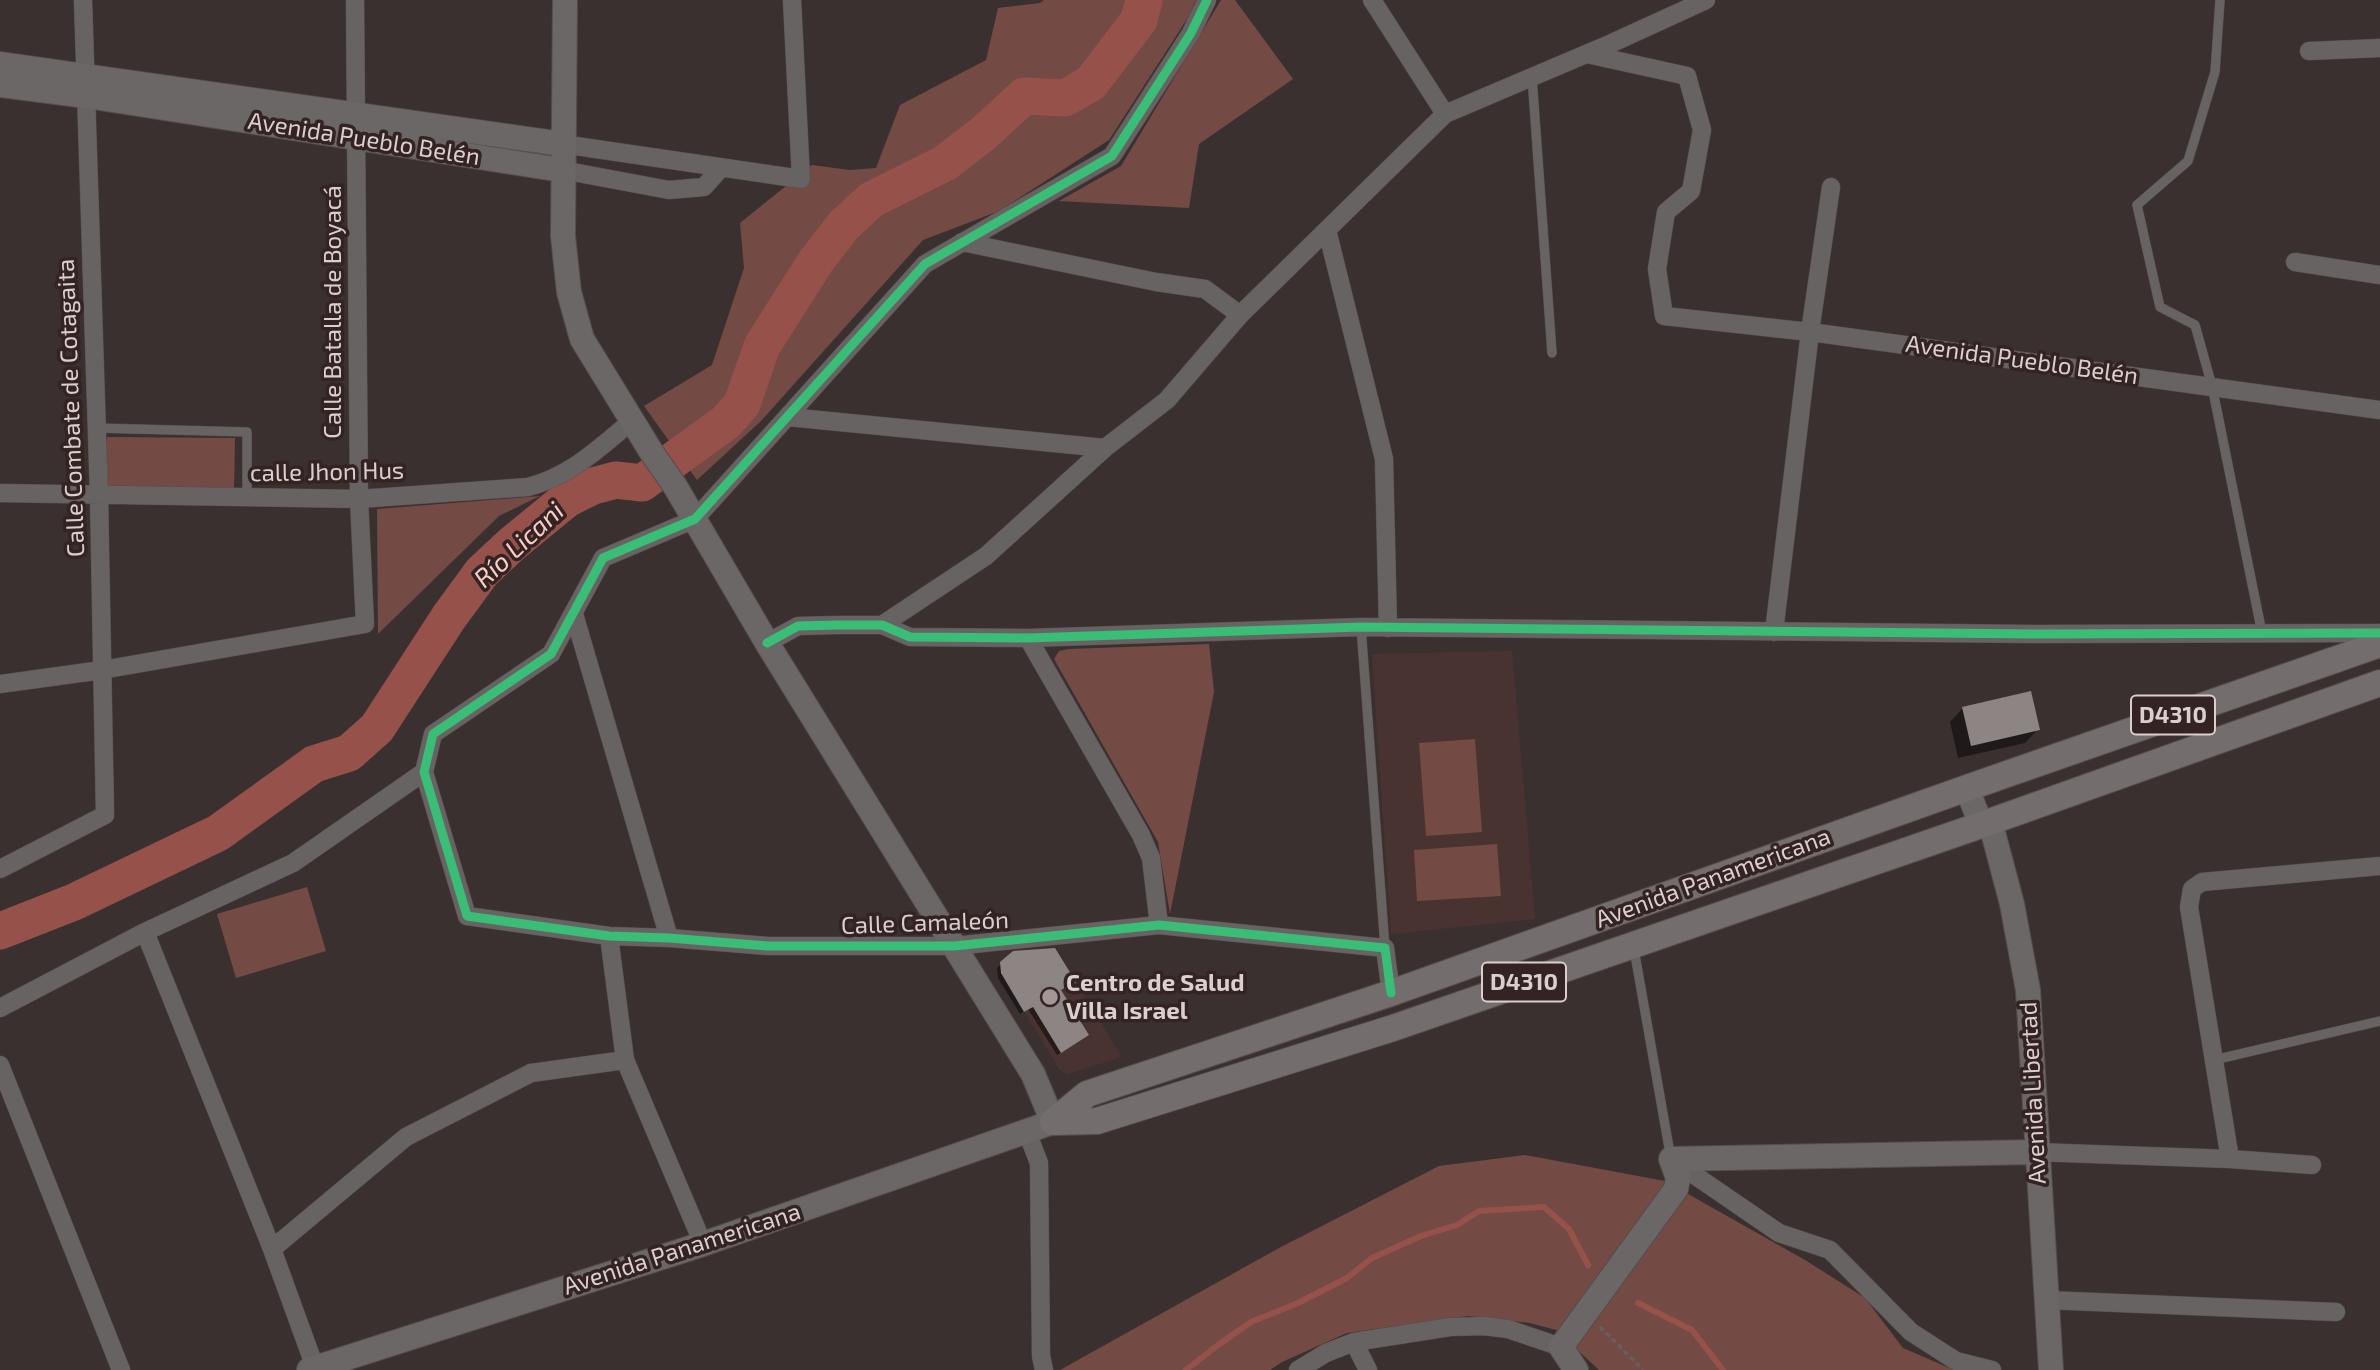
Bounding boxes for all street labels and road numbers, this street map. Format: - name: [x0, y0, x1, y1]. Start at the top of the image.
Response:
- street label: Avenida Pueblo Belén: [246, 106, 482, 172]
- street label: Calle Batalla de Boyacá: [319, 185, 347, 439]
- street label: Calle Combate de Cotagaita: [51, 258, 91, 558]
- street label: Avenida Pueblo Belén: [1904, 329, 2140, 391]
- street label: calle Jhon Hus: [250, 456, 404, 488]
- road number: D4310: [2131, 695, 2215, 734]
- street label: Avenida Panamericana: [1592, 822, 1834, 934]
- street label: Calle Camaleón: [841, 906, 1009, 940]
- road number: D4310: [1482, 962, 1566, 1001]
- street label: Avenida Libertad: [2014, 1001, 2052, 1185]
- street label: Avenida Panamericana: [560, 1197, 804, 1301]

